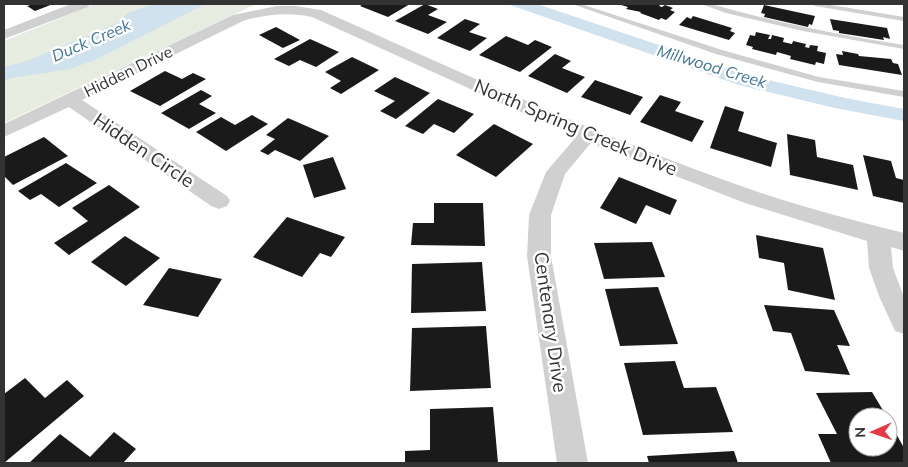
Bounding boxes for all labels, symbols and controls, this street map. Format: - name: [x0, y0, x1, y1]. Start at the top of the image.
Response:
- water label: Duck Creek: [49, 14, 134, 66]
- water label: Millwood Creek: [655, 40, 770, 92]
- street label: Hidden Drive: [80, 41, 176, 101]
- street label: North Spring Creek Drive: [471, 73, 681, 181]
- street label: Hidden Circle: [89, 107, 199, 193]
- street label: Centenary Drive: [529, 250, 573, 394]
- north arrow: [848, 407, 898, 457]
- text: N: [851, 427, 869, 438]

